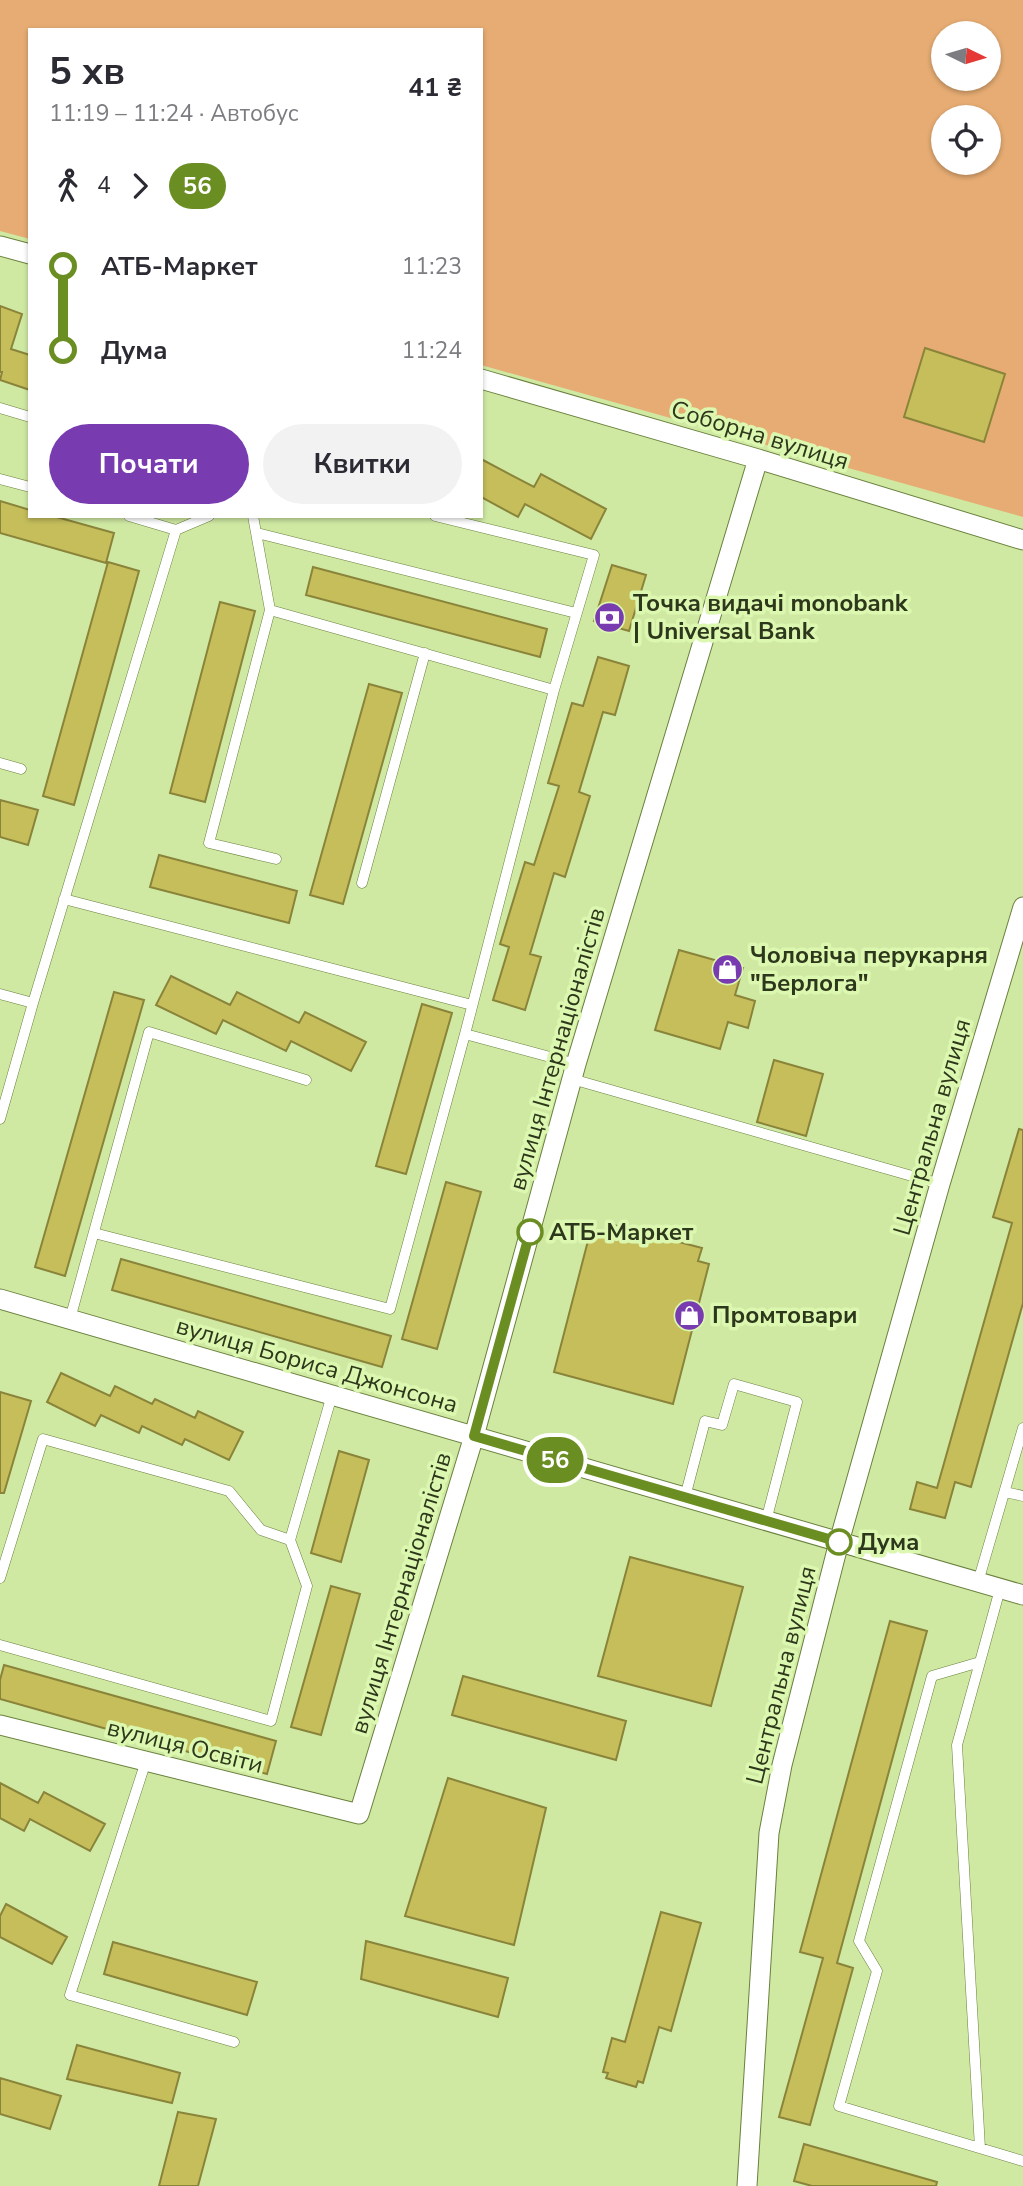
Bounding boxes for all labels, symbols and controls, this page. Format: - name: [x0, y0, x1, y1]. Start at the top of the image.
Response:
- north arrow: [931, 21, 1001, 91]
- map controls: [931, 21, 1001, 175]
- text: 5 хв: [49, 46, 125, 97]
- text: 41 ₴: [408, 70, 462, 105]
- text: 11:19 – 11:24 · Автобус: [49, 98, 299, 129]
- button: locate: [931, 105, 1001, 175]
- icon: walk: [49, 167, 87, 205]
- icon: forward: [121, 167, 159, 205]
- text: 4: [97, 170, 111, 201]
- text: 56: [183, 170, 212, 202]
- text: АТБ-Маркет: [101, 249, 257, 284]
- text: 11:23: [402, 251, 462, 282]
- text: Дума: [101, 333, 168, 368]
- text: 11:24: [402, 335, 462, 366]
- street label: Соборна вулиця: [667, 393, 853, 477]
- button: Почати: [49, 424, 249, 504]
- button: Квитки: [263, 424, 462, 504]
- place label: Точка видачі monobank | Universal Bank: [633, 587, 909, 647]
- bank icon: Точка видачі monobank | Universal Bank: [593, 600, 627, 634]
- street label: вулиця Інтернаціоналістів: [501, 904, 613, 1194]
- place label: Чоловіча перукарня "Берлога": [750, 939, 988, 999]
- shop icon: Чоловіча перукарня "Берлога": [710, 952, 744, 986]
- street label: Центральна вулиця: [886, 1015, 978, 1239]
- place label: АТБ-Маркет: [549, 1216, 694, 1248]
- marker: АТБ-Маркет: [517, 1219, 543, 1245]
- shop icon: Промтовари: [672, 1298, 706, 1332]
- place label: Промтовари: [712, 1299, 857, 1331]
- street label: вулиця Бориса Джонсона: [172, 1309, 462, 1421]
- line badge: 56: [524, 1437, 586, 1483]
- text: 56: [541, 1444, 569, 1476]
- street label: вулиця Інтернаціоналістів: [343, 1448, 459, 1738]
- place label: Дума: [858, 1526, 920, 1558]
- marker: Дума: [826, 1529, 852, 1555]
- street label: Центральна вулиця: [738, 1563, 824, 1787]
- street label: вулиця Освіти: [104, 1711, 266, 1781]

